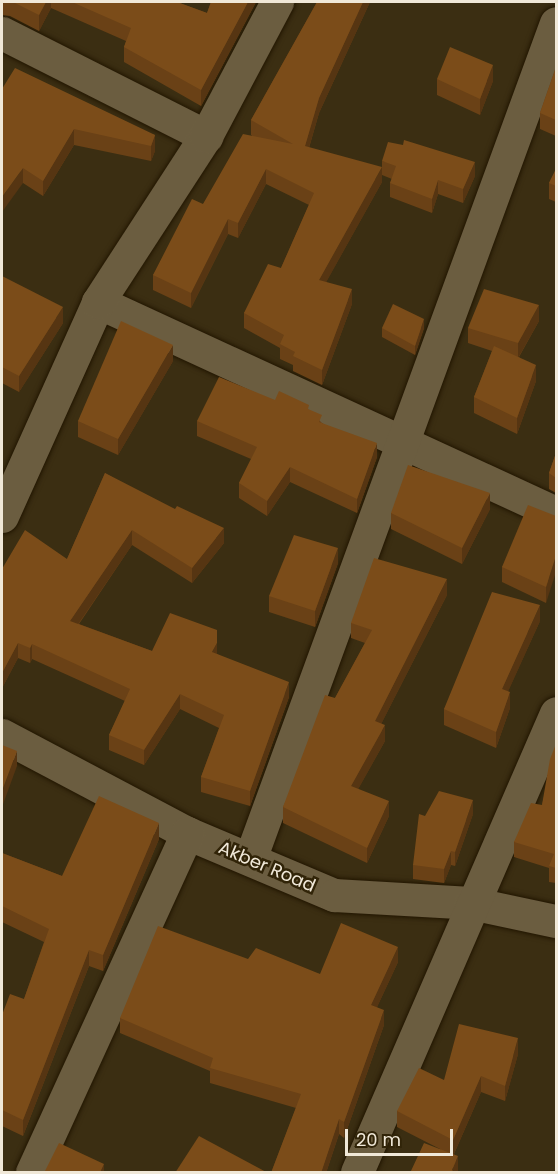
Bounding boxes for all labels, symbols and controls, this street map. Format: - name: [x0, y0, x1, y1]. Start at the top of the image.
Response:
- street label: Akber Road: [215, 837, 319, 897]
- scale bar: [348, 1117, 456, 1155]
- text: 20 m: [356, 1127, 401, 1152]

